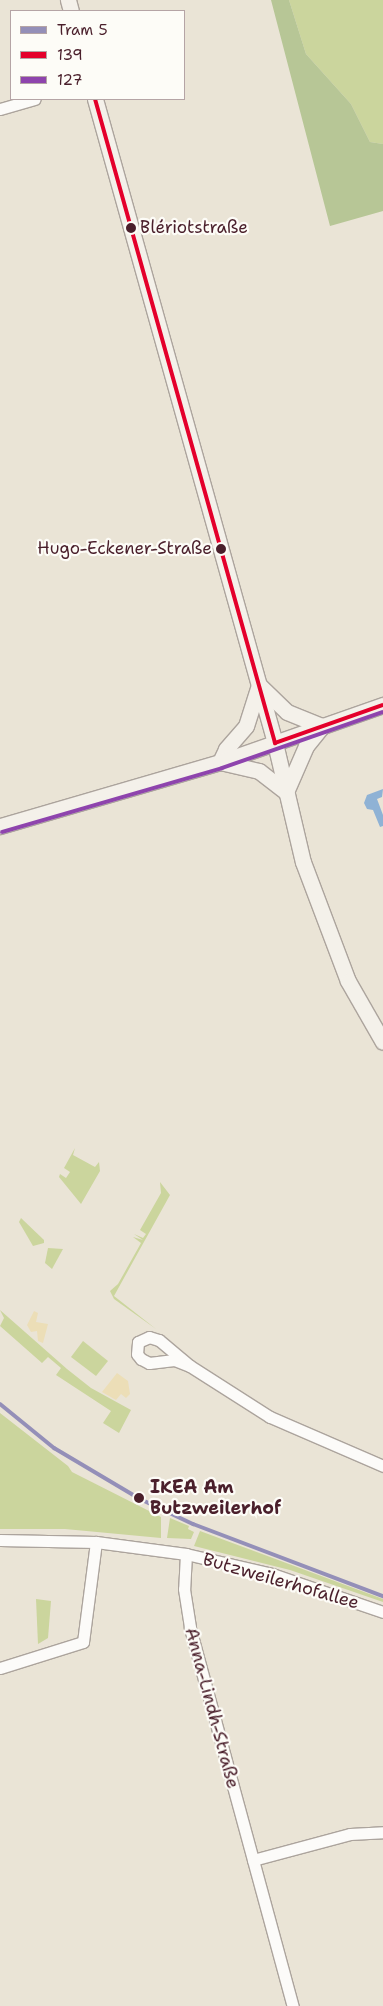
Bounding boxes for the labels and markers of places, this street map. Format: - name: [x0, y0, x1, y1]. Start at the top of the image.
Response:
- place label: Blériotstraße: [140, 218, 248, 238]
- marker: Blériotstraße: [126, 223, 136, 233]
- place label: Hugo-Eckener-Straße: [37, 539, 212, 559]
- marker: Hugo-Eckener-Straße: [216, 544, 226, 554]
- place label: IKEA Am Butzweilerhof: [150, 1477, 281, 1520]
- marker: IKEA Am Butzweilerhof: [132, 1491, 146, 1505]

